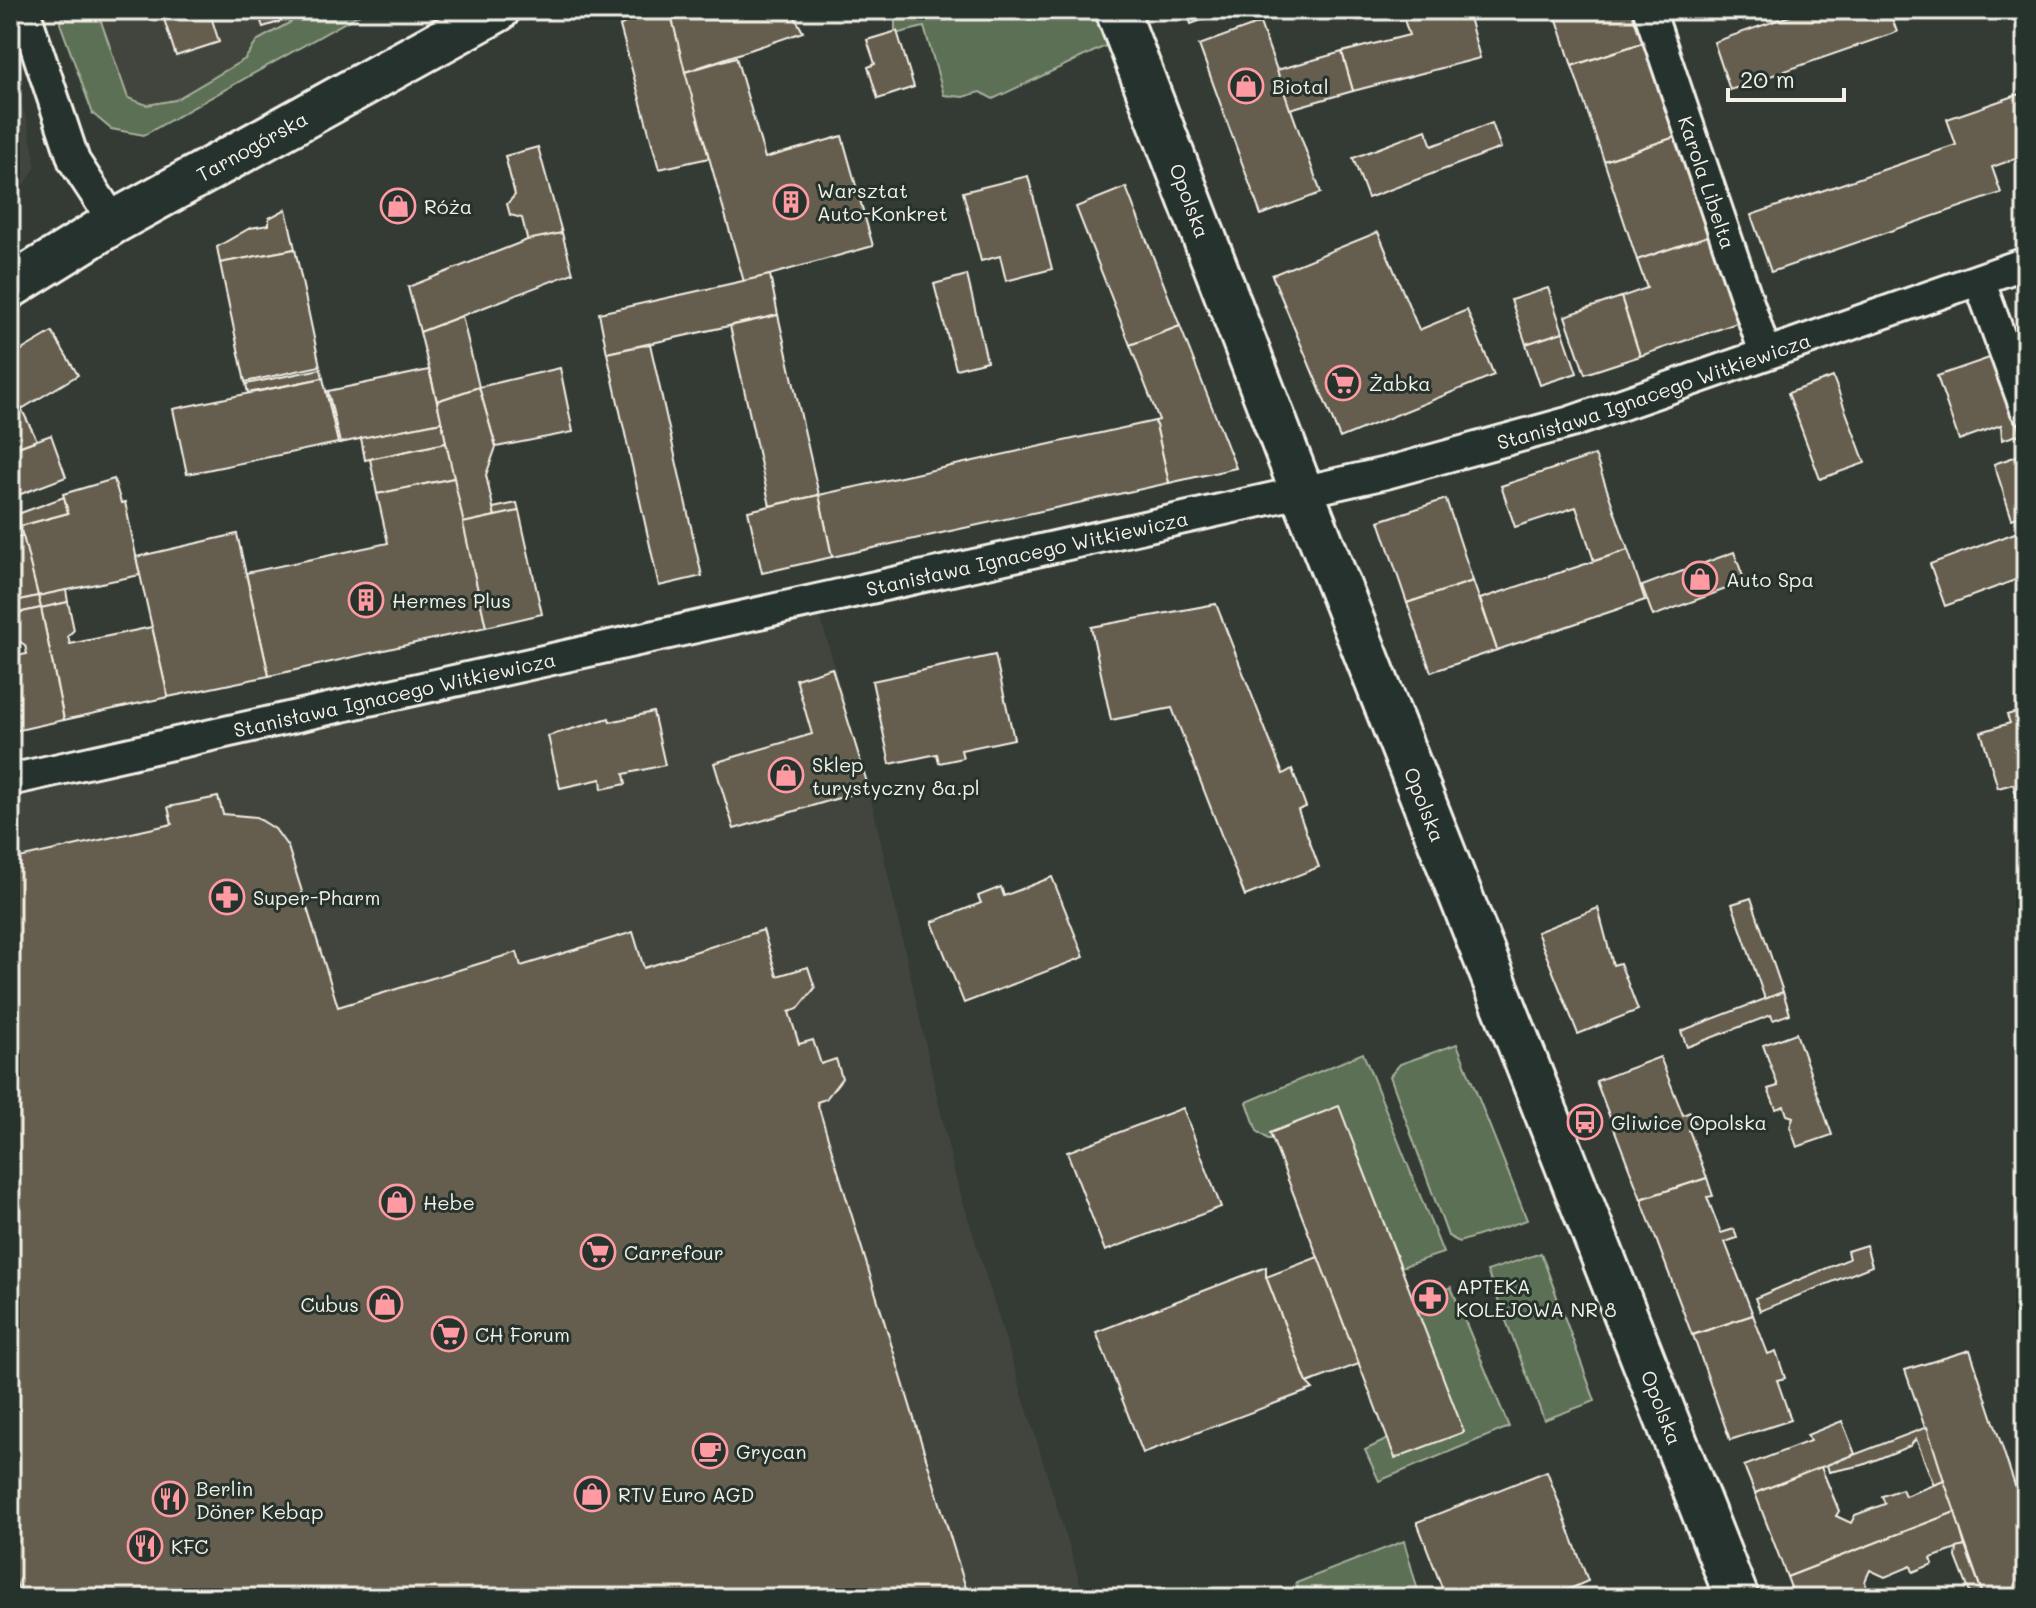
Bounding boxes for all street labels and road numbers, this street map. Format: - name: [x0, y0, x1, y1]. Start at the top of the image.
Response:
- street label: Tarnogórska: [192, 105, 312, 187]
- street label: Karola Libelta: [1673, 113, 1742, 252]
- street label: Opolska: [1164, 159, 1216, 241]
- street label: Stanisława Ignacego Witkiewicza: [1494, 326, 1814, 455]
- street label: Stanisława Ignacego Witkiewicza: [863, 505, 1191, 602]
- street label: Stanisława Ignacego Witkiewicza: [231, 646, 558, 743]
- street label: Opolska: [1399, 763, 1451, 845]
- street label: Opolska: [1636, 1366, 1688, 1448]

